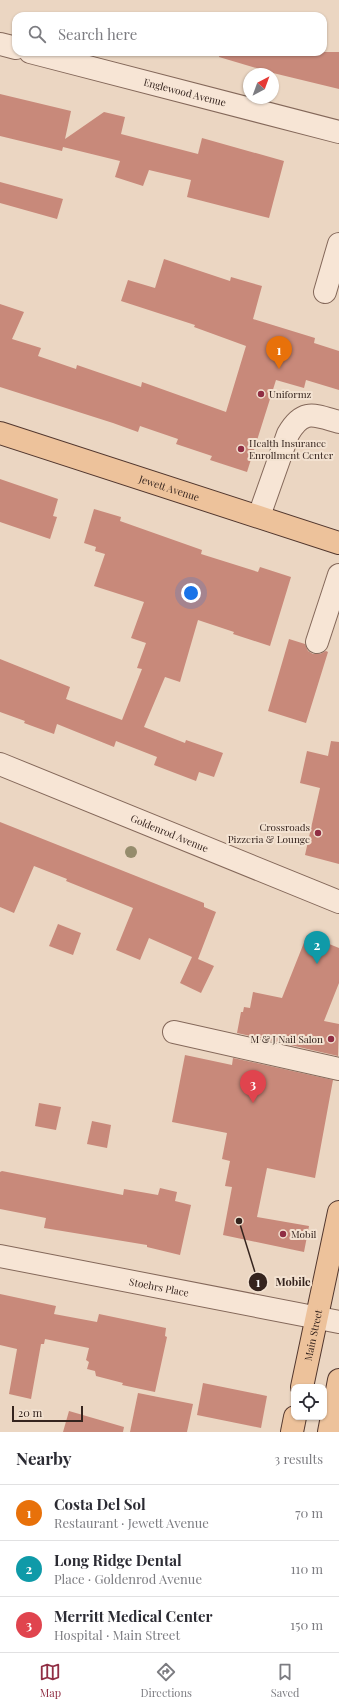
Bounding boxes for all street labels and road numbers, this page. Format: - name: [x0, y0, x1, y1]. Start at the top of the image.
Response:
- street label: Englewood Avenue: [142, 75, 228, 109]
- street label: Jewett Avenue: [136, 471, 201, 504]
- street label: Goldenrod Avenue: [129, 811, 210, 855]
- street label: Stoehrs Place: [128, 1274, 190, 1300]
- street label: Main Street: [301, 1308, 325, 1362]

